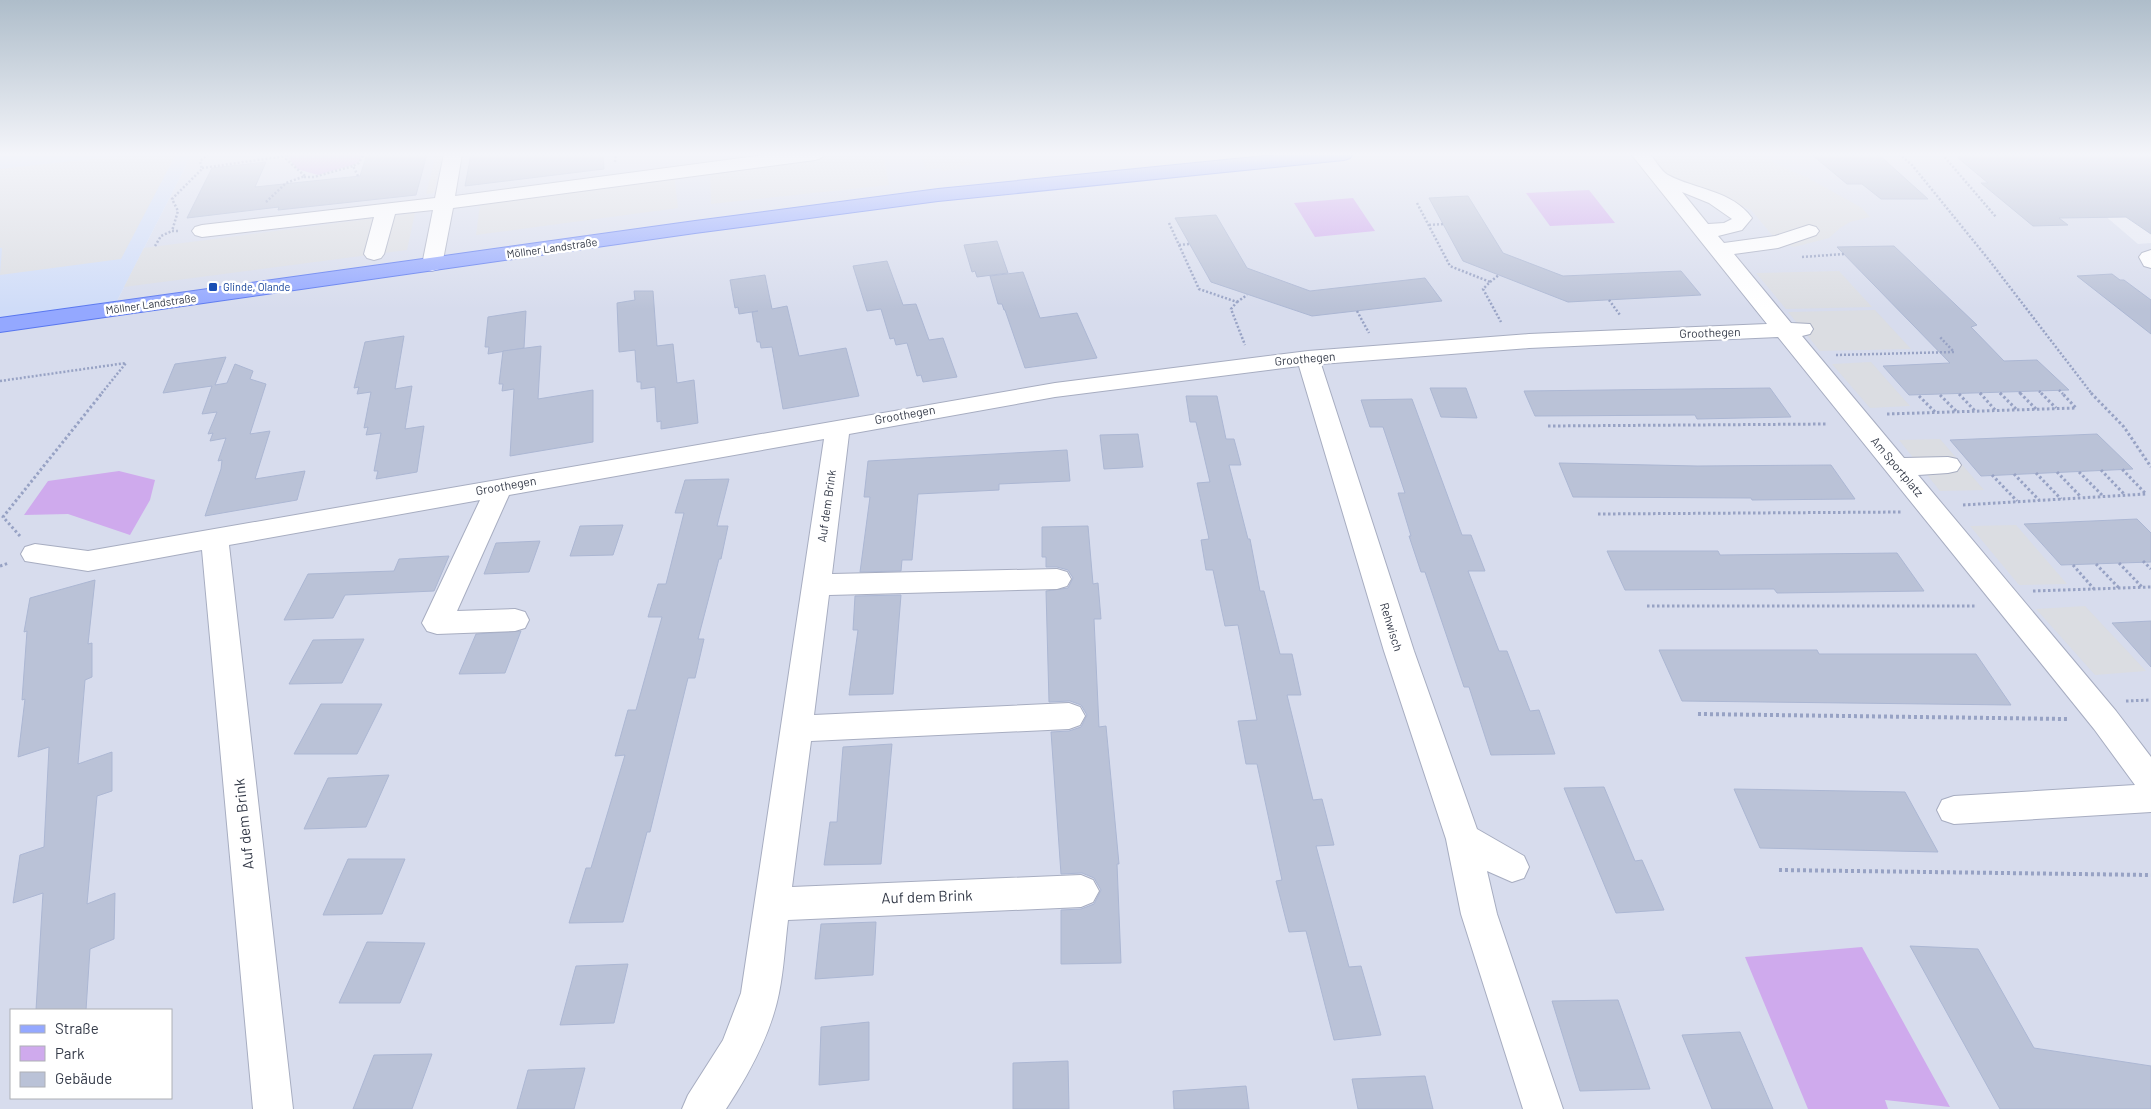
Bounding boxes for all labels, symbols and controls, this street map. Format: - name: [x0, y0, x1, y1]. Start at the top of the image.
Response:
- street label: Möllner Landstraße: [506, 235, 598, 260]
- place label: Glinde, Olande: [223, 280, 291, 293]
- marker: Glinde, Olande: [207, 281, 219, 293]
- street label: Möllner Landstraße: [105, 291, 197, 316]
- street label: Groothegen: [1679, 324, 1741, 340]
- street label: Groothegen: [1274, 348, 1336, 368]
- street label: Groothegen: [874, 402, 936, 426]
- street label: Am Sportplatz: [1869, 434, 1927, 499]
- street label: Auf dem Brink: [814, 469, 838, 543]
- street label: Groothegen: [475, 473, 537, 497]
- street label: Rehwisch: [1378, 601, 1406, 653]
- street label: Auf dem Brink: [229, 777, 257, 870]
- street label: Auf dem Brink: [881, 885, 973, 907]
- legend: [10, 1009, 172, 1099]
- text: Straße: [55, 1019, 99, 1037]
- text: Park: [55, 1044, 85, 1062]
- text: Gebäude: [55, 1069, 112, 1087]

